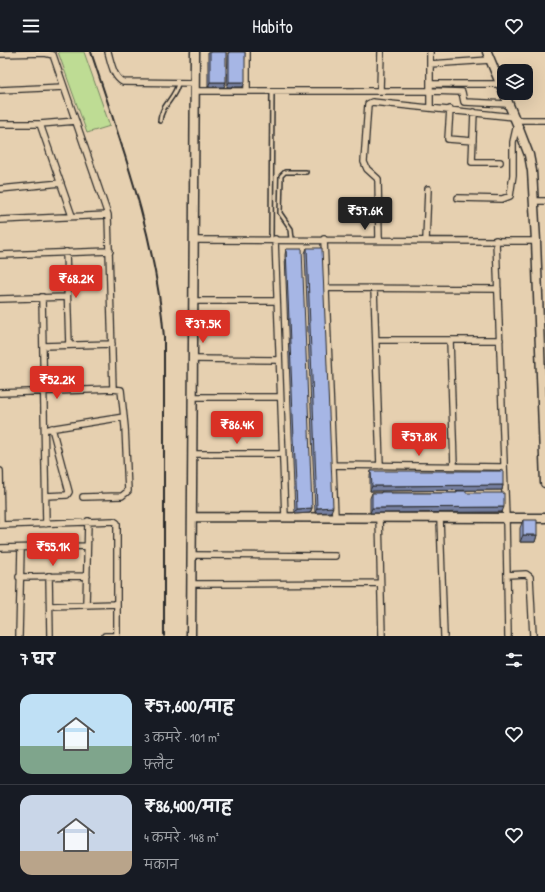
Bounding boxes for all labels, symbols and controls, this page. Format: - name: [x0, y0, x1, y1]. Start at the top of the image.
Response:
- text: Habito: [252, 14, 293, 39]
- icon: menu: [20, 15, 42, 37]
- icon: heart: [503, 15, 525, 37]
- map controls: [497, 64, 533, 100]
- button: layers: [497, 64, 533, 100]
- pin: ₹57.6K: [332, 197, 398, 231]
- text: ₹57.6K: [347, 201, 383, 219]
- pin: ₹68.2K: [43, 265, 109, 299]
- text: ₹68.2K: [58, 269, 94, 287]
- pin: ₹37.5K: [170, 310, 236, 344]
- text: ₹37.5K: [185, 314, 221, 332]
- pin: ₹52.2K: [24, 366, 90, 400]
- text: ₹52.2K: [39, 370, 75, 388]
- pin: ₹86.4K: [204, 411, 270, 445]
- text: ₹86.4K: [220, 415, 254, 433]
- pin: ₹57.8K: [386, 423, 452, 457]
- text: ₹57.8K: [401, 427, 437, 445]
- pin: ₹55.1K: [20, 533, 86, 567]
- text: ₹55.1K: [36, 537, 70, 555]
- text: 7 घर: [20, 647, 55, 670]
- icon: filters: [503, 649, 525, 671]
- text: ₹57,600/माह: [144, 694, 234, 717]
- icon: home: [52, 710, 100, 758]
- icon: heart: [503, 723, 525, 745]
- text: 3 कमरे · 101 m²: [144, 728, 220, 746]
- text: फ़्लैट: [144, 755, 174, 773]
- text: ₹86,400/माह: [144, 794, 232, 817]
- icon: home: [52, 811, 100, 859]
- icon: heart: [503, 824, 525, 846]
- text: 4 कमरे · 148 m²: [144, 828, 219, 846]
- text: मकान: [144, 855, 178, 873]

